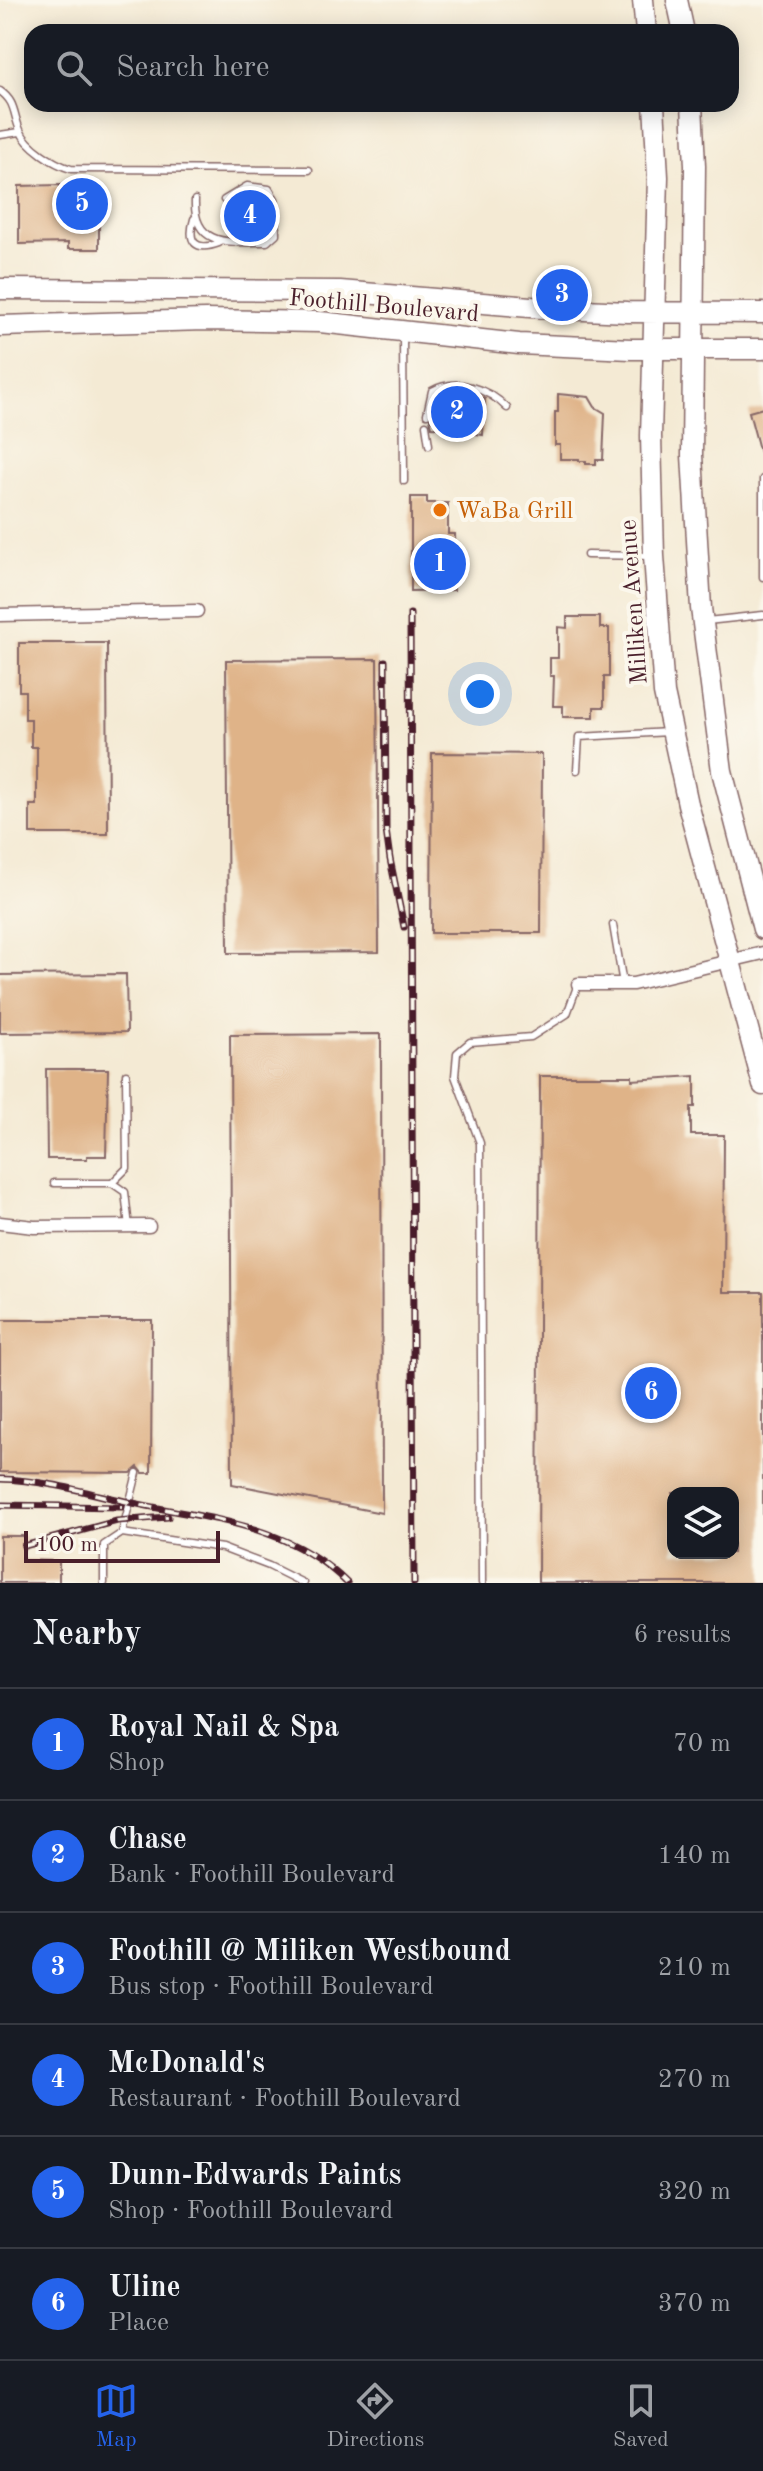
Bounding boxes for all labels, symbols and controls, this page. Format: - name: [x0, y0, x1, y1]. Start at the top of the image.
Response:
- search box: [24, 24, 739, 112]
- icon: search: [52, 46, 96, 90]
- text: Search here: [116, 53, 270, 83]
- pin: 5: [56, 174, 108, 234]
- pin: 4: [224, 186, 276, 246]
- pin: 3: [536, 265, 588, 325]
- street label: Foothill Boulevard: [288, 287, 480, 327]
- pin: 2: [431, 382, 483, 442]
- place label: WaBa Grill: [456, 500, 573, 524]
- marker: WaBa Grill: [431, 501, 449, 519]
- street label: Milliken Avenue: [617, 518, 653, 685]
- pin: 1: [414, 534, 466, 594]
- your location: [460, 674, 500, 714]
- pin: 6: [625, 1363, 677, 1423]
- map controls: [667, 1487, 739, 1559]
- button: layers: [667, 1487, 739, 1559]
- scale bar: [24, 1527, 220, 1563]
- text: 100 m: [36, 1534, 98, 1556]
- text: Nearby: [32, 1618, 142, 1652]
- text: 6 results: [633, 1622, 731, 1648]
- text: Royal Nail & Spa: [108, 1713, 339, 1743]
- text: 1: [50, 1731, 66, 1757]
- text: 70 m: [673, 1731, 731, 1757]
- text: Shop: [108, 1750, 165, 1776]
- text: Chase: [108, 1825, 187, 1855]
- text: 2: [50, 1843, 66, 1869]
- text: 140 m: [658, 1843, 731, 1869]
- text: Bank · Foothill Boulevard: [108, 1862, 395, 1888]
- text: Foothill @ Miliken Westbound: [108, 1937, 511, 1967]
- text: 3: [50, 1955, 66, 1981]
- text: 210 m: [658, 1955, 731, 1981]
- text: Bus stop · Foothill Boulevard: [108, 1974, 434, 2000]
- text: McDonald's: [108, 2049, 265, 2079]
- text: 4: [50, 2067, 66, 2093]
- text: 270 m: [658, 2067, 731, 2093]
- text: Restaurant · Foothill Boulevard: [108, 2086, 461, 2112]
- text: Dunn-Edwards Paints: [108, 2161, 401, 2191]
- text: 5: [50, 2179, 66, 2205]
- text: 320 m: [658, 2179, 731, 2205]
- text: Shop · Foothill Boulevard: [108, 2198, 393, 2224]
- text: Uline: [108, 2273, 181, 2303]
- text: 6: [50, 2291, 66, 2317]
- text: 370 m: [658, 2291, 731, 2317]
- text: Place: [108, 2310, 169, 2336]
- tab: Map: [94, 2379, 138, 2454]
- tab: Directions: [327, 2379, 424, 2454]
- tab: Saved: [613, 2379, 669, 2454]

